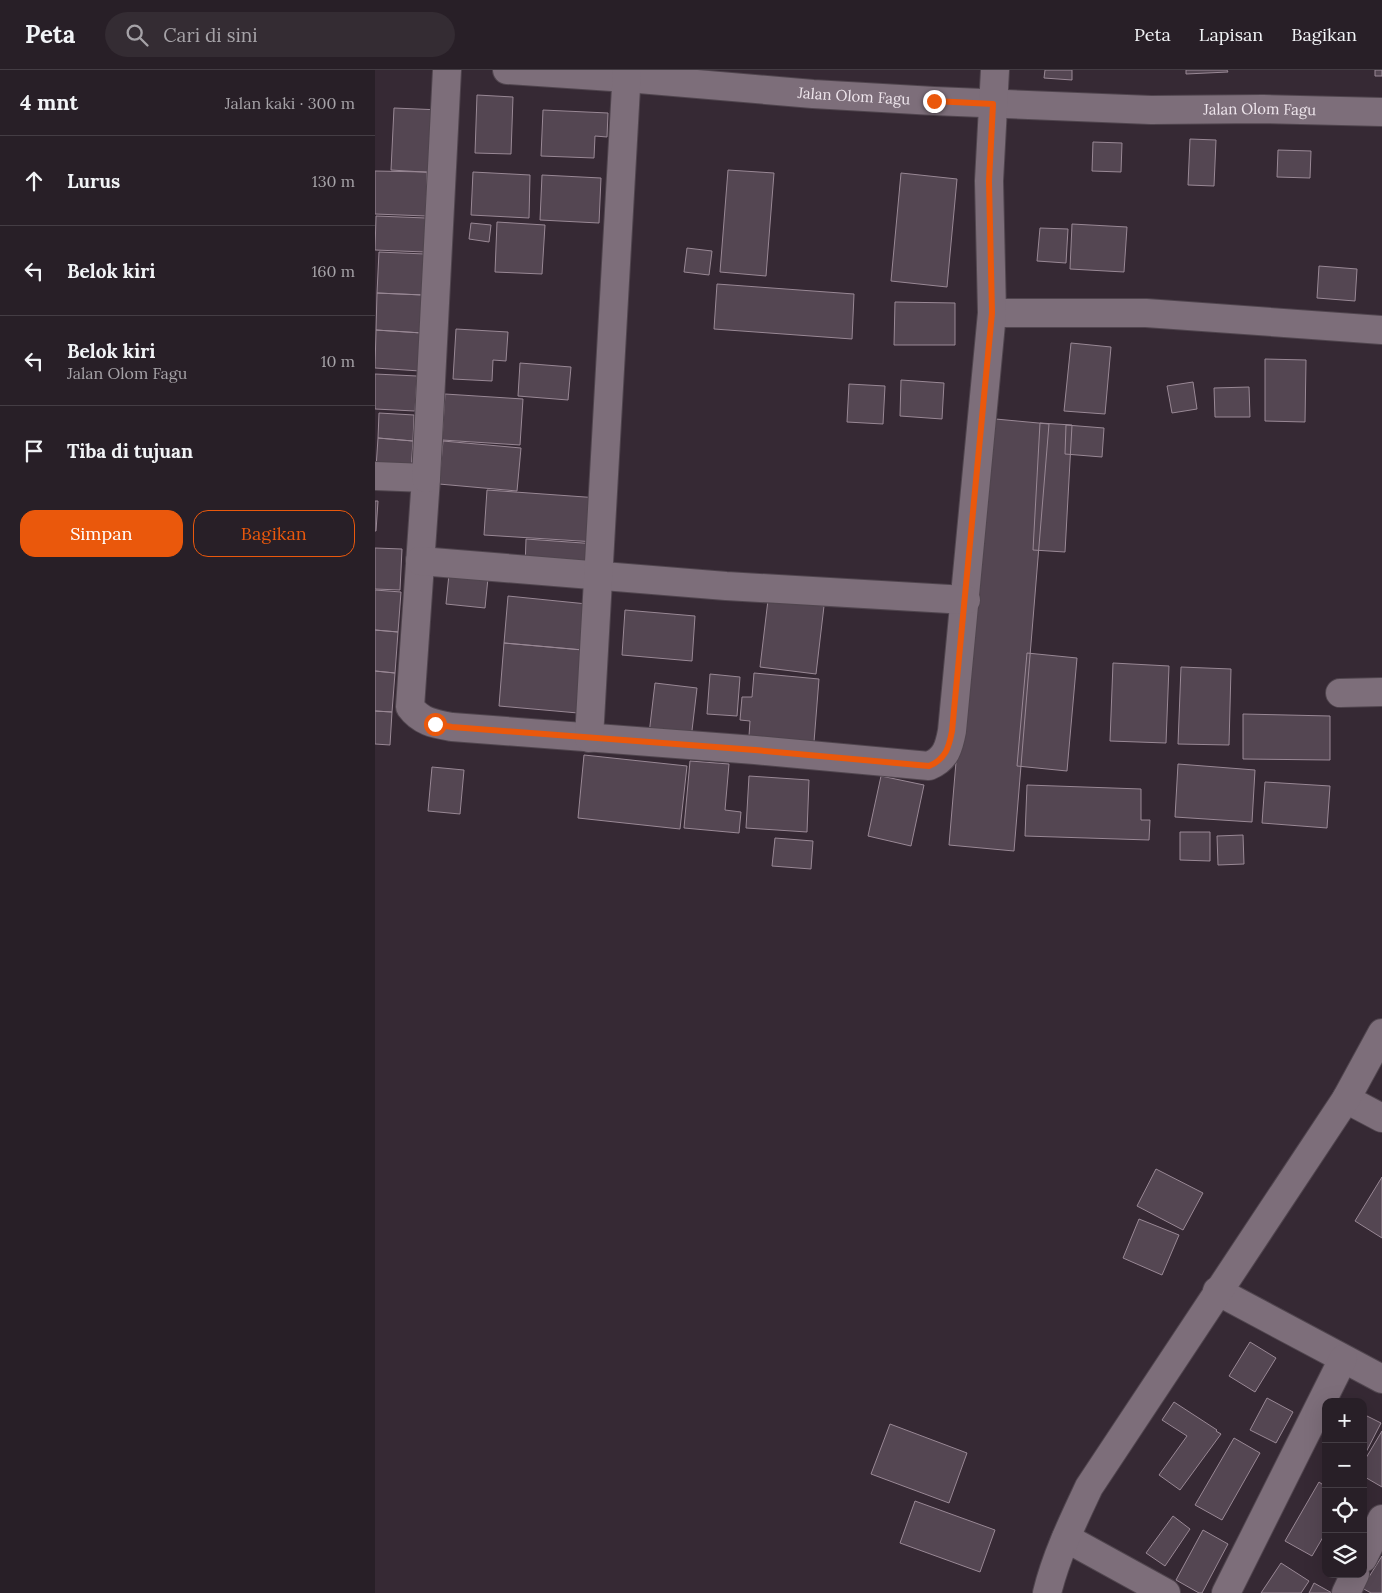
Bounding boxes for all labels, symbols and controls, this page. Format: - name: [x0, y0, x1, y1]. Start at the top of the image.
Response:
- search box: [105, 12, 455, 57]
- text: Peta: [25, 19, 75, 50]
- icon: search: [123, 21, 151, 49]
- text: Cari di sini: [163, 23, 258, 47]
- text: Peta: [1134, 23, 1171, 46]
- text: Lapisan: [1199, 23, 1263, 46]
- text: Bagikan: [1291, 23, 1357, 46]
- street label: Jalan Olom Fagu: [796, 83, 911, 109]
- text: 4 mnt: [20, 89, 78, 116]
- route end: [923, 90, 946, 113]
- text: Jalan kaki · 300 m: [225, 93, 355, 113]
- street label: Jalan Olom Fagu: [1202, 99, 1316, 119]
- icon: ahead: [20, 167, 48, 195]
- text: Lurus: [67, 169, 120, 193]
- text: 130 m: [312, 171, 355, 191]
- icon: left: [20, 257, 48, 285]
- text: Belok kiri: [67, 259, 156, 283]
- text: 160 m: [311, 261, 355, 281]
- text: Belok kiri: [67, 339, 156, 363]
- icon: left: [20, 347, 48, 375]
- text: 10 m: [321, 351, 355, 371]
- text: Jalan Olom Fagu: [67, 363, 187, 383]
- icon: arrive: [20, 437, 48, 465]
- text: Tiba di tujuan: [67, 439, 193, 463]
- button: Simpan: [20, 510, 183, 557]
- button: Bagikan: [193, 510, 355, 557]
- route start: [424, 713, 447, 736]
- map controls: [1322, 1398, 1367, 1578]
- button: +: [1322, 1398, 1367, 1443]
- button: −: [1322, 1443, 1367, 1488]
- button: locate: [1322, 1488, 1367, 1533]
- button: layers: [1322, 1533, 1367, 1578]

